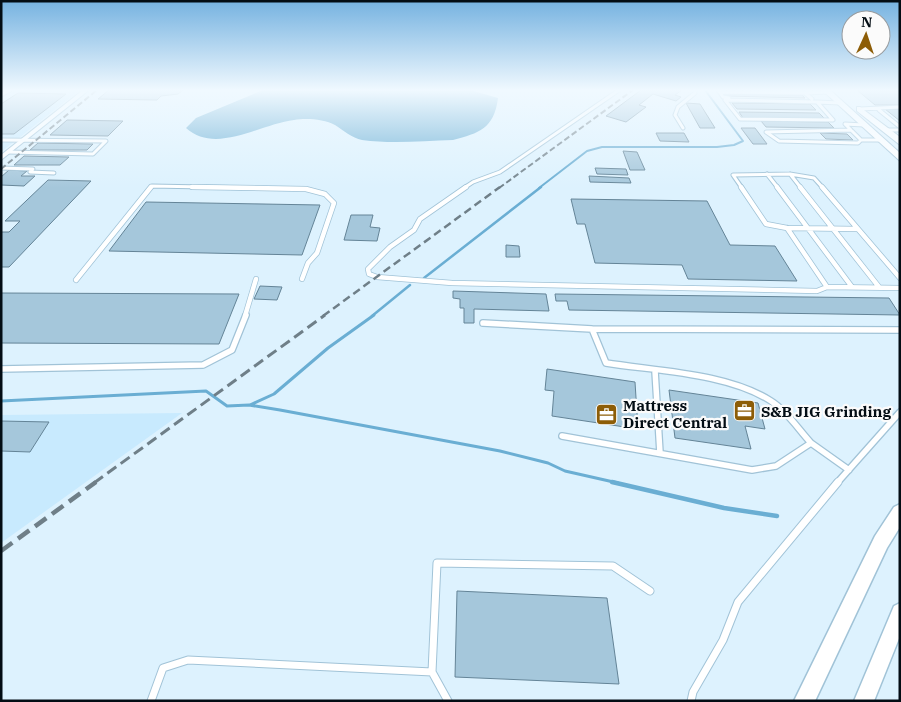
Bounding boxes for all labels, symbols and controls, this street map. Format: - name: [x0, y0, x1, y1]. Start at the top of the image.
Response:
- north arrow: [841, 10, 891, 60]
- text: N: [861, 13, 873, 31]
- place label: Mattress Direct Central: [623, 396, 727, 432]
- office icon: S&B JIG Grinding: [733, 399, 757, 423]
- office icon: Mattress Direct Central: [595, 402, 619, 426]
- place label: S&B JIG Grinding: [761, 402, 892, 421]

